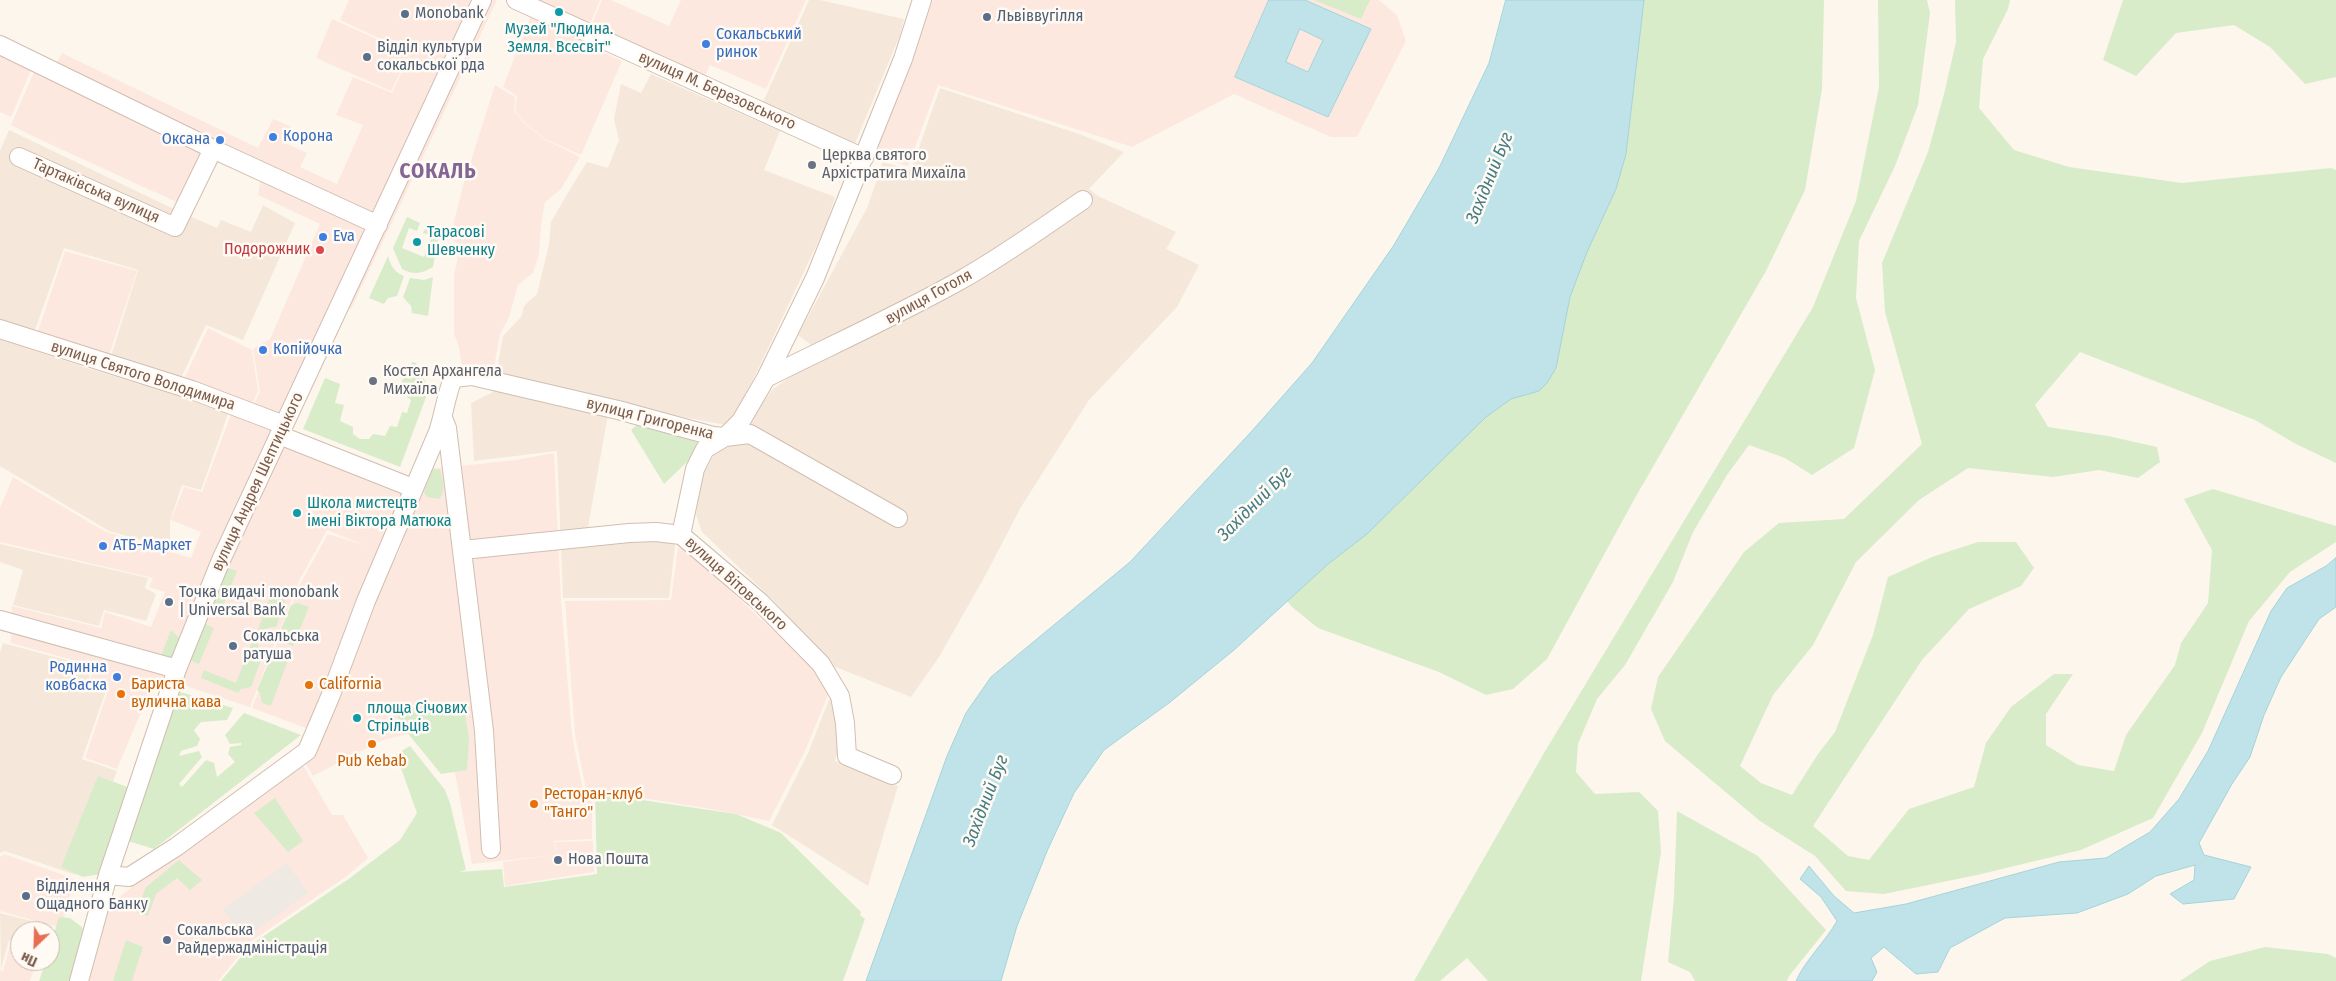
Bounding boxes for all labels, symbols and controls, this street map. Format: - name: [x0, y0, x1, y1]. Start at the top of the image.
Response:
- place label: Monobank: [415, 4, 484, 24]
- marker: Музей "Людина. Земля. Всесвіт": [553, 6, 565, 18]
- place label: Львіввугілля: [997, 7, 1084, 27]
- marker: Monobank: [399, 8, 411, 20]
- marker: Львіввугілля: [981, 11, 993, 23]
- place label: Музей "Людина. Земля. Всесвіт": [505, 20, 613, 58]
- place label: Сокальський ринок: [716, 25, 802, 63]
- place label: Відділ культури сокальської рда: [377, 38, 485, 76]
- marker: Сокальський ринок: [700, 38, 712, 50]
- street label: вулиця М. Березовського: [635, 48, 799, 134]
- marker: Відділ культури сокальської рда: [361, 51, 373, 63]
- place label: Корона: [283, 127, 333, 147]
- water label: Західний Буг: [1462, 129, 1518, 227]
- place label: Оксана: [162, 130, 210, 150]
- marker: Корона: [267, 131, 279, 143]
- marker: Оксана: [214, 134, 226, 146]
- place label: Церква святого Архістратига Михаїла: [822, 146, 966, 184]
- street label: Тартаківська вулиця: [30, 154, 162, 228]
- district label: СОКАЛЬ: [399, 159, 477, 185]
- marker: Церква святого Архістратига Михаїла: [806, 159, 818, 171]
- place label: Тарасові Шевченку: [427, 223, 495, 261]
- place label: Eva: [333, 227, 355, 247]
- marker: Eva: [317, 231, 329, 243]
- marker: Тарасові Шевченку: [411, 236, 423, 248]
- place label: Подорожник: [224, 240, 310, 260]
- marker: Подорожник: [314, 244, 326, 256]
- street label: вулиця Гоголя: [882, 265, 976, 329]
- street label: вулиця Святого Володимира: [48, 337, 238, 415]
- place label: Копійочка: [273, 340, 342, 360]
- marker: Копійочка: [257, 344, 269, 356]
- place label: Костел Архангела Михаїла: [383, 362, 502, 400]
- marker: Костел Архангела Михаїла: [367, 375, 379, 387]
- street label: вулиця Андрея Шептицького: [208, 389, 308, 575]
- street label: вулиця Григоренка: [584, 394, 716, 444]
- water label: Західний Буг: [1213, 462, 1297, 546]
- place label: Школа мистецтв імені Віктора Матюка: [307, 494, 452, 532]
- marker: Школа мистецтв імені Віктора Матюка: [291, 507, 303, 519]
- street label: вулиця Вітовського: [681, 533, 791, 635]
- place label: АТБ-Маркет: [113, 536, 191, 556]
- marker: АТБ-Маркет: [97, 540, 109, 552]
- place label: Точка видачі monobank | Universal Bank: [179, 583, 339, 621]
- marker: Точка видачі monobank | Universal Bank: [163, 596, 175, 608]
- place label: Сокальська ратуша: [243, 627, 319, 665]
- marker: Сокальська ратуша: [227, 640, 239, 652]
- place label: Родинна ковбаска: [45, 658, 107, 696]
- marker: Родинна ковбаска: [111, 671, 123, 683]
- place label: Бариста вулична кава: [131, 675, 221, 713]
- place label: California: [319, 675, 382, 695]
- marker: California: [303, 679, 315, 691]
- marker: Бариста вулична кава: [115, 688, 127, 700]
- place label: площа Січових Стрільців: [367, 699, 467, 737]
- marker: площа Січових Стрільців: [351, 712, 363, 724]
- marker: Pub Kebab: [366, 738, 378, 750]
- place label: Pub Kebab: [337, 752, 407, 772]
- water label: Західний Буг: [959, 752, 1013, 850]
- place label: Ресторан-клуб "Танго": [544, 785, 643, 823]
- marker: Ресторан-клуб "Танго": [528, 798, 540, 810]
- place label: Нова Пошта: [568, 850, 649, 870]
- marker: Нова Пошта: [552, 854, 564, 866]
- place label: Відділення Ощадного Банку: [36, 877, 148, 915]
- marker: Відділення Ощадного Банку: [20, 890, 32, 902]
- north arrow: [10, 921, 60, 971]
- place label: Сокальська Райдержадміністрація: [177, 921, 328, 959]
- marker: Сокальська Райдержадміністрація: [161, 934, 173, 946]
- text: Пн: [18, 948, 40, 970]

